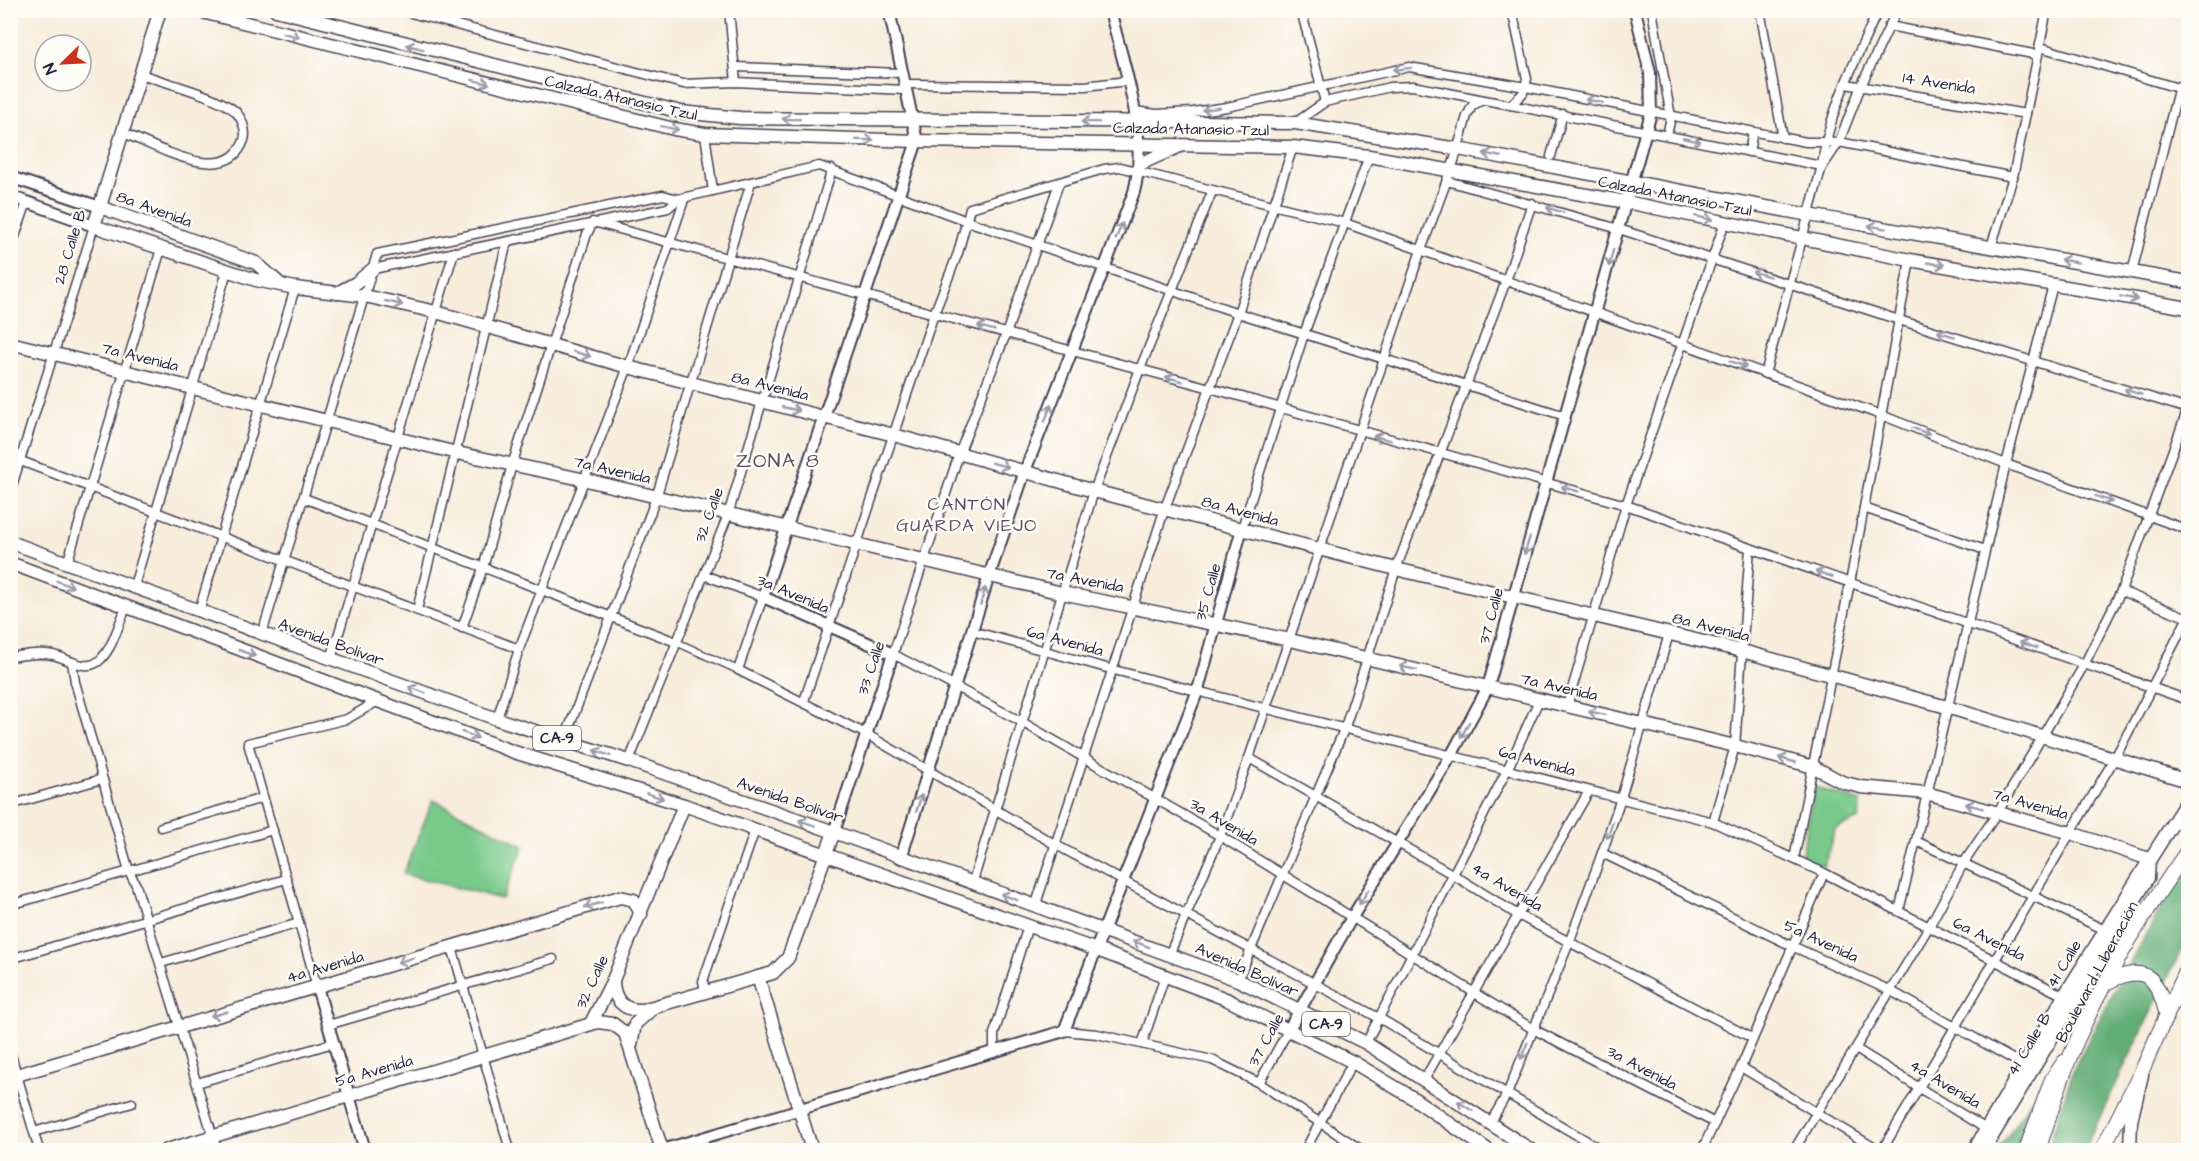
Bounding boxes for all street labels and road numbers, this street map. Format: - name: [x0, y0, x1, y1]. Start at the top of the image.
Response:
- street label: 14 Avenida: [1901, 66, 1977, 100]
- street label: Calzada Atanasio Tzul: [542, 70, 700, 126]
- street label: Calzada Atanasio Tzul: [1113, 117, 1269, 141]
- street label: Calzada Atanasio Tzul: [1596, 170, 1754, 222]
- street label: 8a Avenida: [113, 185, 195, 233]
- street label: 28 Calle B: [48, 206, 92, 287]
- street label: 7a Avenida: [99, 337, 181, 377]
- street label: 8a Avenida: [729, 366, 811, 406]
- street label: 7a Avenida: [571, 450, 653, 490]
- street label: 32 Calle: [689, 484, 729, 545]
- street label: 8a Avenida: [1199, 490, 1281, 532]
- street label: 35 Calle: [1189, 560, 1227, 623]
- street label: 7a Avenida: [1044, 562, 1126, 598]
- street label: 3a Avenida: [753, 569, 833, 619]
- street label: 37 Calle: [1473, 585, 1509, 647]
- street label: 8a Avenida: [1670, 607, 1752, 647]
- street label: Avenida Bolívar: [275, 613, 387, 671]
- street label: 6a Avenida: [1024, 620, 1106, 662]
- street label: 33 Calle: [852, 638, 891, 698]
- street label: 7a Avenida: [1518, 667, 1600, 707]
- road number: CA-9: [533, 726, 581, 750]
- street label: 6a Avenida: [1496, 740, 1578, 782]
- street label: Avenida Bolívar: [734, 772, 846, 829]
- street label: 7a Avenida: [1989, 783, 2071, 825]
- street label: 3a Avenida: [1185, 793, 1263, 851]
- street label: 4a Avenida: [1467, 857, 1547, 917]
- street label: Boulevard Liberación: [2050, 897, 2144, 1047]
- street label: 6a Avenida: [1949, 911, 2029, 967]
- street label: 5a Avenida: [1780, 914, 1862, 968]
- street label: 41 Calle: [2041, 936, 2087, 992]
- street label: Avenida Bolívar: [1192, 937, 1302, 1003]
- street label: 4a Avenida: [284, 945, 366, 989]
- street label: 32 Calle: [570, 951, 614, 1012]
- street label: 41 Calle B: [2001, 1008, 2057, 1080]
- street label: 37 Calle: [1242, 1009, 1290, 1070]
- road number: CA-9: [1302, 1012, 1350, 1036]
- street label: 3a Avenida: [1603, 1040, 1681, 1096]
- street label: 5a Avenida: [333, 1049, 415, 1093]
- street label: 4a Avenida: [1905, 1054, 1985, 1114]

